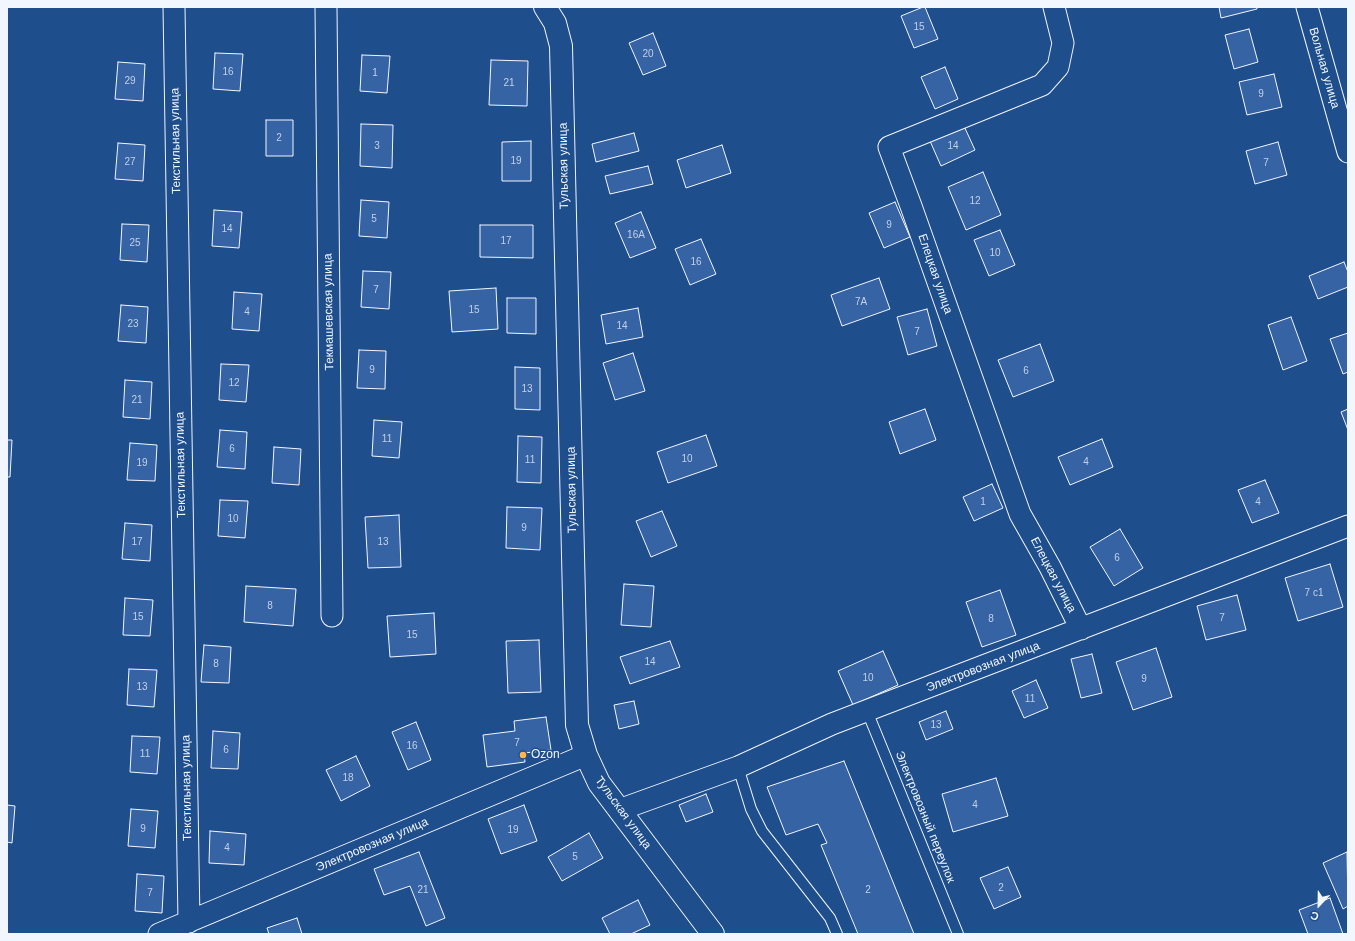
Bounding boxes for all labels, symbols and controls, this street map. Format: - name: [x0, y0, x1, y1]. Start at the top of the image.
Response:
- house number: 15: [913, 21, 925, 33]
- street label: Вольная улица: [1306, 26, 1342, 110]
- house number: 20: [642, 48, 654, 60]
- house number: 16: [222, 66, 234, 78]
- house number: 1: [372, 67, 378, 79]
- house number: 29: [124, 75, 136, 87]
- house number: 21: [503, 77, 515, 89]
- street label: Текстильная улица: [168, 88, 184, 194]
- house number: 9: [1258, 88, 1264, 100]
- street label: Тульская улица: [556, 123, 572, 209]
- house number: 2: [276, 132, 282, 144]
- house number: 3: [374, 140, 380, 152]
- house number: 14: [947, 140, 959, 152]
- house number: 19: [510, 155, 522, 167]
- house number: 27: [124, 156, 136, 168]
- house number: 7: [1263, 157, 1269, 169]
- house number: 12: [969, 195, 981, 207]
- house number: 5: [371, 213, 377, 225]
- house number: 9: [886, 219, 892, 231]
- house number: 14: [221, 223, 233, 235]
- house number: 16А: [627, 229, 645, 241]
- street label: Елецкая улица: [915, 232, 955, 316]
- house number: 17: [500, 235, 512, 247]
- house number: 25: [129, 237, 141, 249]
- house number: 10: [989, 247, 1001, 259]
- street label: Текмашевская улица: [321, 253, 337, 371]
- house number: 16: [690, 256, 702, 268]
- house number: 7: [373, 284, 379, 296]
- house number: 7А: [855, 296, 867, 308]
- house number: 15: [468, 304, 480, 316]
- house number: 4: [244, 306, 250, 318]
- house number: 23: [127, 318, 139, 330]
- house number: 14: [616, 320, 628, 332]
- house number: 7: [914, 326, 920, 338]
- house number: 9: [369, 364, 375, 376]
- house number: 6: [1023, 365, 1029, 377]
- house number: 12: [228, 377, 240, 389]
- house number: 13: [521, 383, 533, 395]
- house number: 21: [131, 394, 143, 406]
- street label: Текстильная улица: [173, 412, 189, 518]
- house number: 11: [382, 433, 392, 445]
- house number: 6: [229, 443, 235, 455]
- street label: Тульская улица: [564, 447, 580, 533]
- house number: 10: [681, 453, 693, 465]
- house number: 11: [525, 454, 535, 466]
- house number: 4: [1083, 456, 1089, 468]
- house number: 19: [136, 457, 148, 469]
- house number: 1: [980, 496, 986, 508]
- house number: 4: [1255, 496, 1261, 508]
- house number: 10: [227, 513, 239, 525]
- house number: 9: [521, 522, 527, 534]
- street label: Елецкая улица: [1027, 535, 1079, 615]
- house number: 17: [131, 536, 143, 548]
- house number: 13: [377, 536, 389, 548]
- house number: 6: [1114, 552, 1120, 564]
- house number: 7 с1: [1305, 587, 1323, 599]
- house number: 8: [267, 600, 273, 612]
- house number: 15: [132, 611, 144, 623]
- house number: 7: [1219, 612, 1225, 624]
- house number: 8: [988, 613, 994, 625]
- house number: 15: [406, 629, 418, 641]
- street label: Электровозная улица: [924, 639, 1042, 695]
- house number: 14: [644, 656, 656, 668]
- house number: 8: [213, 658, 219, 670]
- house number: 10: [862, 672, 874, 684]
- house number: 9: [1141, 673, 1147, 685]
- house number: 13: [136, 681, 148, 693]
- house number: 11: [1025, 693, 1035, 705]
- house number: 13: [930, 719, 942, 731]
- street label: Текстильная улица: [179, 735, 195, 841]
- house number: 7: [514, 737, 520, 749]
- house number: 16: [406, 740, 418, 752]
- house number: 6: [223, 744, 229, 756]
- house number: 11: [140, 748, 150, 760]
- place label: Ozon: [531, 748, 560, 762]
- street label: Электровозный переулок: [892, 749, 958, 885]
- marker: Ozon: [518, 750, 528, 760]
- house number: 18: [342, 772, 354, 784]
- street label: Тульская улица: [592, 774, 654, 852]
- house number: 4: [972, 799, 978, 811]
- street label: Электровозная улица: [314, 815, 430, 875]
- house number: 9: [140, 823, 146, 835]
- house number: 19: [507, 824, 519, 836]
- house number: 4: [224, 842, 230, 854]
- house number: 5: [572, 851, 578, 863]
- house number: 2: [998, 882, 1004, 894]
- house number: 21: [417, 884, 429, 896]
- house number: 2: [865, 884, 871, 896]
- north arrow: [1299, 885, 1339, 925]
- house number: 7: [147, 887, 153, 899]
- text: С: [1309, 909, 1320, 923]

